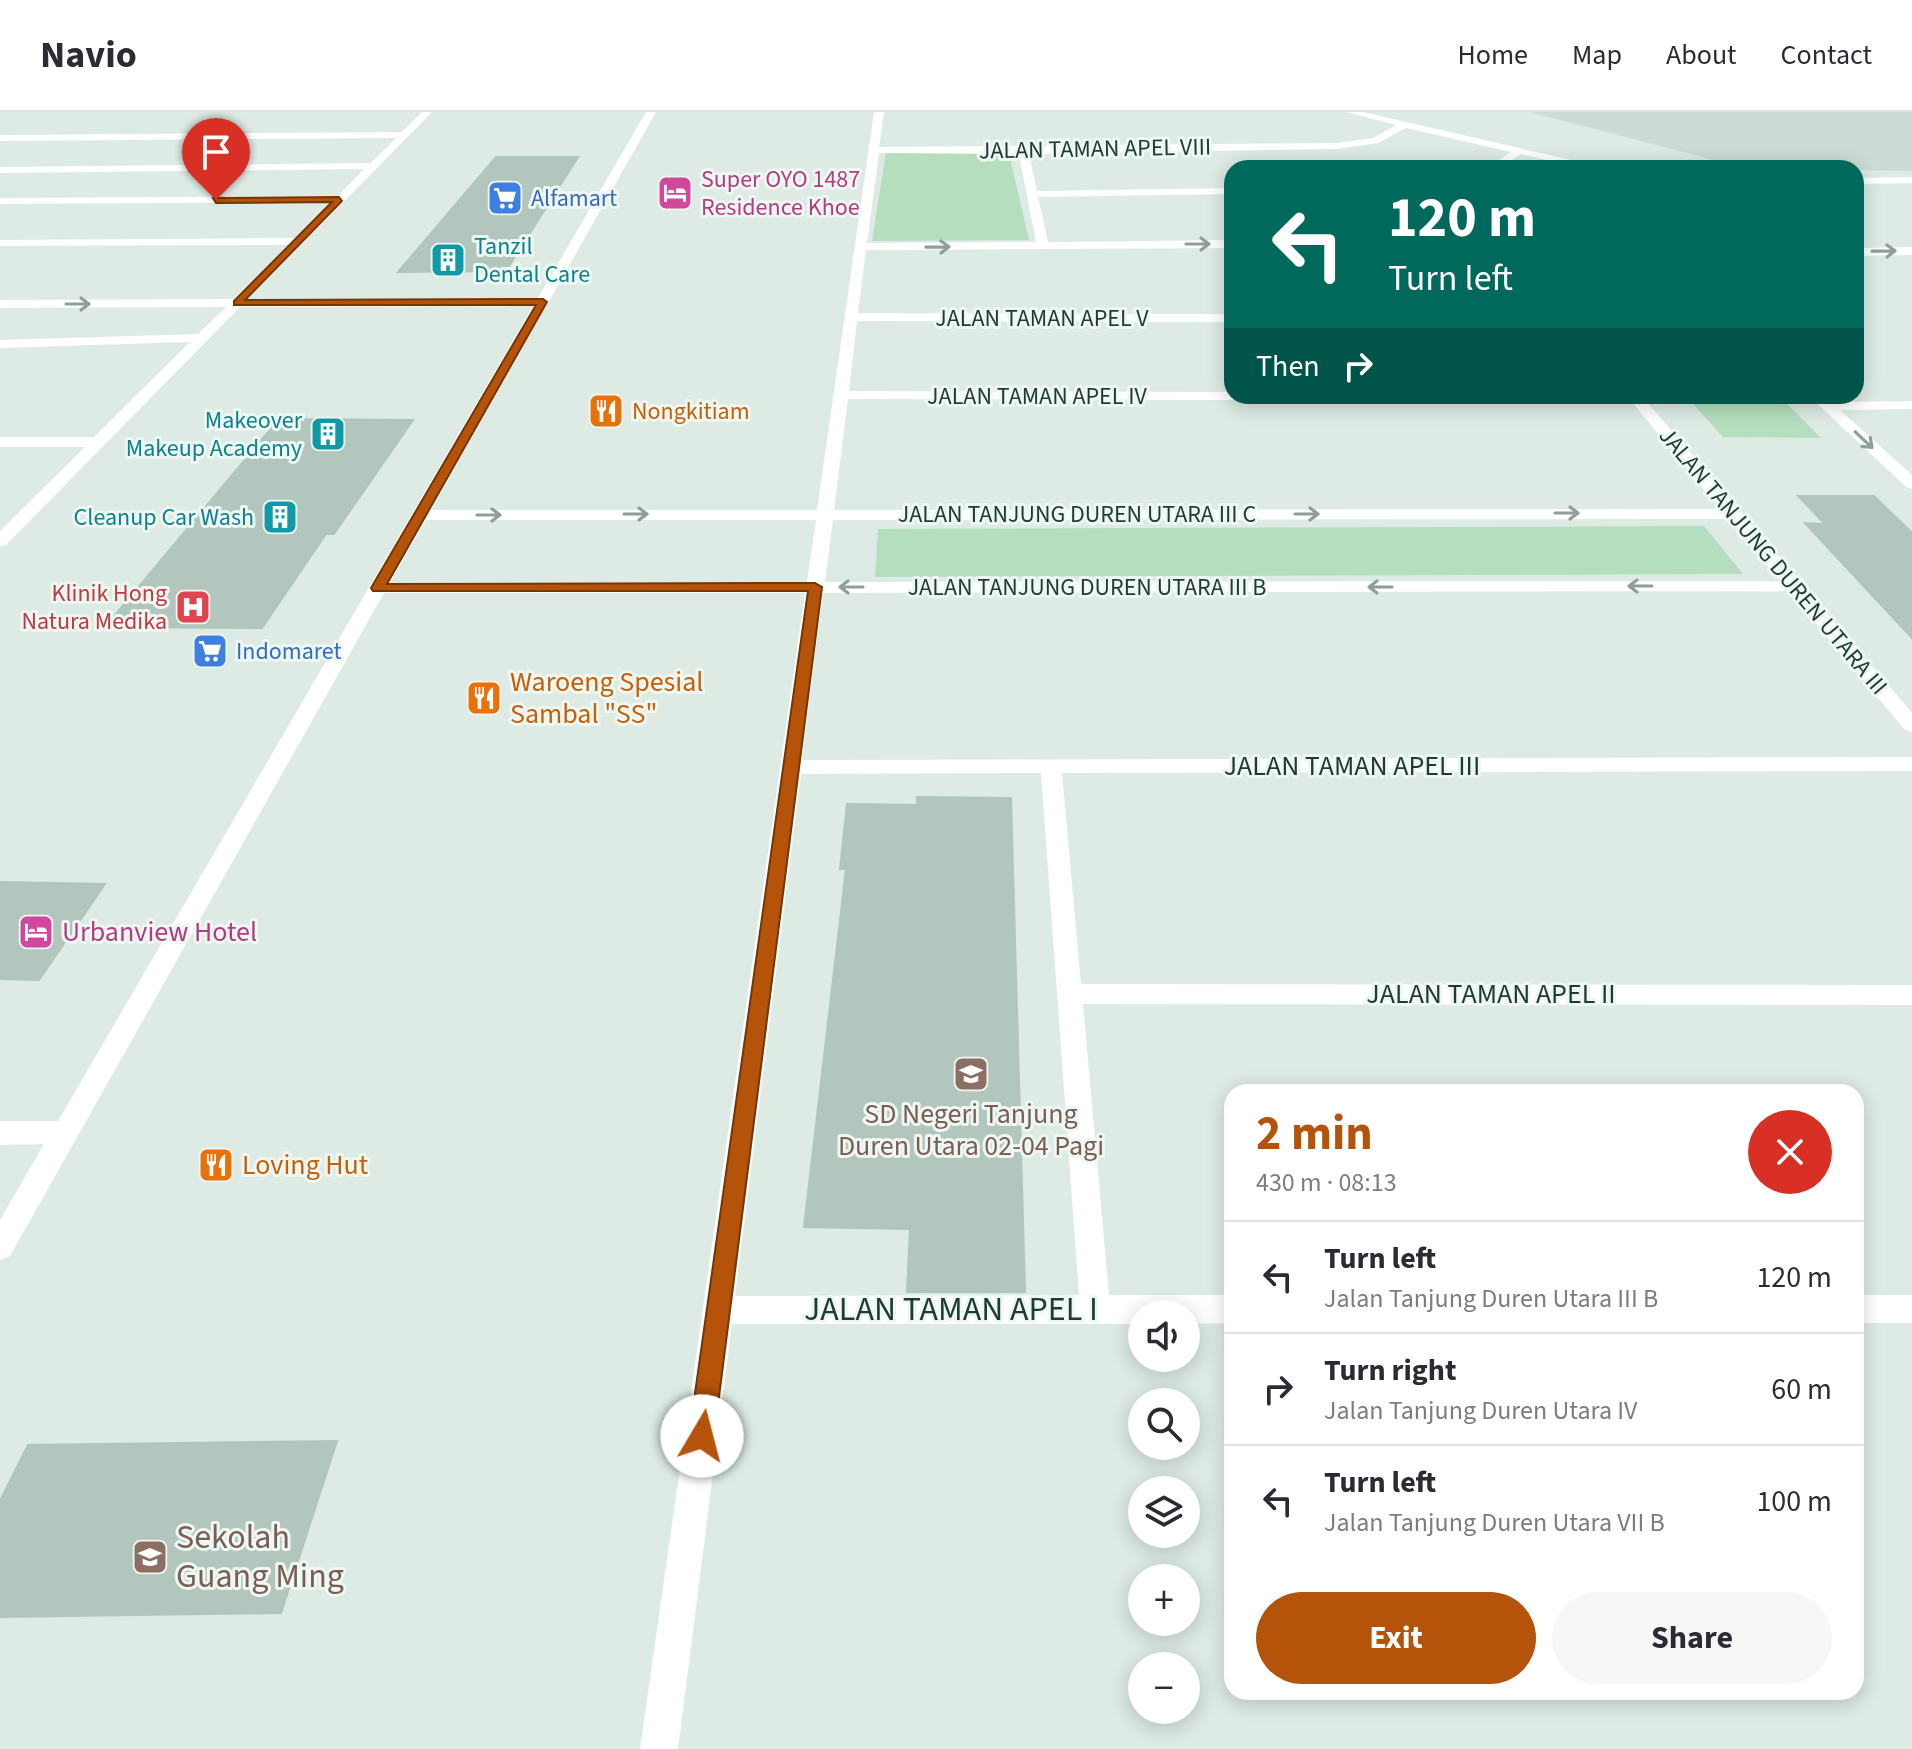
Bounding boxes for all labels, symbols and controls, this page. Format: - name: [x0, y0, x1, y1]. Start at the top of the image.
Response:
- text: Navio: [40, 28, 137, 82]
- text: Home: [1457, 35, 1528, 75]
- text: Map: [1572, 35, 1622, 75]
- text: About: [1666, 35, 1737, 75]
- text: Contact: [1781, 35, 1872, 75]
- pin: [182, 118, 250, 200]
- street label: JALAN TAMAN APEL VIII: [979, 129, 1211, 169]
- icon: arrive: [194, 130, 238, 174]
- place label: Super OYO 1487 Residence Khoe: [701, 162, 860, 225]
- hotel icon: Super OYO 1487 Residence Khoe: [656, 174, 694, 212]
- supermarket icon: Alfamart: [486, 179, 524, 217]
- text: 120 m: [1388, 179, 1536, 258]
- place label: Alfamart: [531, 181, 617, 216]
- icon: left: [1256, 192, 1360, 296]
- place label: Tanzil Dental Care: [474, 229, 590, 292]
- one-way arrow: [1184, 236, 1211, 252]
- one-way arrow: [924, 239, 951, 254]
- building icon: Tanzil Dental Care: [429, 241, 467, 279]
- one-way arrow: [1870, 243, 1897, 259]
- text: Turn left: [1388, 253, 1513, 304]
- one-way arrow: [64, 296, 91, 312]
- street label: JALAN TAMAN APEL V: [935, 301, 1149, 336]
- icon: right: [1336, 344, 1380, 388]
- text: Then: [1256, 345, 1320, 388]
- street label: JALAN TAMAN APEL IV: [927, 379, 1148, 414]
- restaurant icon: Nongkitiam: [587, 392, 625, 430]
- place label: Nongkitiam: [632, 394, 750, 429]
- place label: Makeover Makeup Academy: [126, 403, 303, 466]
- building icon: Makeover Makeup Academy: [309, 415, 347, 453]
- street label: JALAN TANJUNG DUREN UTARA III: [1650, 420, 1896, 702]
- one-way arrow: [1854, 430, 1874, 449]
- street label: JALAN TANJUNG DUREN UTARA III C: [898, 497, 1256, 532]
- building icon: Cleanup Car Wash: [261, 498, 299, 536]
- place label: Cleanup Car Wash: [74, 500, 254, 535]
- one-way arrow: [1553, 505, 1580, 521]
- one-way arrow: [622, 506, 649, 522]
- one-way arrow: [1293, 506, 1320, 522]
- one-way arrow: [475, 507, 502, 523]
- street label: JALAN TANJUNG DUREN UTARA III B: [908, 570, 1266, 605]
- place label: Klinik Hong Natura Medika: [22, 576, 167, 639]
- one-way arrow: [1627, 578, 1654, 594]
- one-way arrow: [838, 579, 865, 595]
- one-way arrow: [1367, 579, 1394, 595]
- hospital icon: Klinik Hong Natura Medika: [174, 588, 212, 626]
- supermarket icon: Indomaret: [191, 632, 229, 670]
- place label: Indomaret: [236, 634, 342, 669]
- place label: Waroeng Spesial Sambal "SS": [510, 662, 703, 734]
- restaurant icon: Waroeng Spesial Sambal "SS": [465, 679, 503, 717]
- street label: JALAN TAMAN APEL III: [1224, 746, 1480, 786]
- place label: Urbanview Hotel: [62, 912, 257, 952]
- hotel icon: Urbanview Hotel: [17, 913, 55, 951]
- street label: JALAN TAMAN APEL II: [1366, 974, 1616, 1014]
- school or university icon: SD Negeri Tanjung Duren Utara 02-04 Pagi: [952, 1055, 990, 1093]
- place label: SD Negeri Tanjung Duren Utara 02-04 Pagi: [838, 1094, 1104, 1166]
- text: 2 min: [1256, 1100, 1373, 1168]
- button: close: [1748, 1110, 1832, 1194]
- place label: Loving Hut: [242, 1145, 369, 1185]
- restaurant icon: Loving Hut: [197, 1146, 235, 1184]
- text: 430 m · 08:13: [1256, 1164, 1397, 1201]
- text: Turn left: [1324, 1237, 1436, 1280]
- icon: left: [1256, 1255, 1300, 1299]
- text: 120 m: [1756, 1256, 1832, 1299]
- text: Jalan Tanjung Duren Utara III B: [1324, 1280, 1658, 1317]
- street label: JALAN TAMAN APEL I: [804, 1285, 1098, 1334]
- map controls: [1128, 1300, 1200, 1724]
- button: sound: [1128, 1300, 1200, 1372]
- text: Turn right: [1324, 1349, 1456, 1392]
- icon: right: [1256, 1367, 1300, 1411]
- text: 60 m: [1771, 1368, 1832, 1411]
- button: search: [1128, 1388, 1200, 1460]
- text: Jalan Tanjung Duren Utara IV: [1324, 1392, 1637, 1429]
- position arrow: [660, 1394, 744, 1478]
- text: Turn left: [1324, 1461, 1436, 1504]
- button: layers: [1128, 1476, 1200, 1548]
- icon: left: [1256, 1479, 1300, 1523]
- text: 100 m: [1756, 1480, 1832, 1523]
- text: Jalan Tanjung Duren Utara VII B: [1324, 1504, 1665, 1541]
- place label: Sekolah Guang Ming: [176, 1513, 344, 1601]
- school or university icon: Sekolah Guang Ming: [131, 1538, 169, 1576]
- button: +: [1128, 1564, 1200, 1636]
- button: Exit: [1256, 1592, 1536, 1684]
- button: Share: [1552, 1592, 1832, 1684]
- button: −: [1128, 1652, 1200, 1724]

